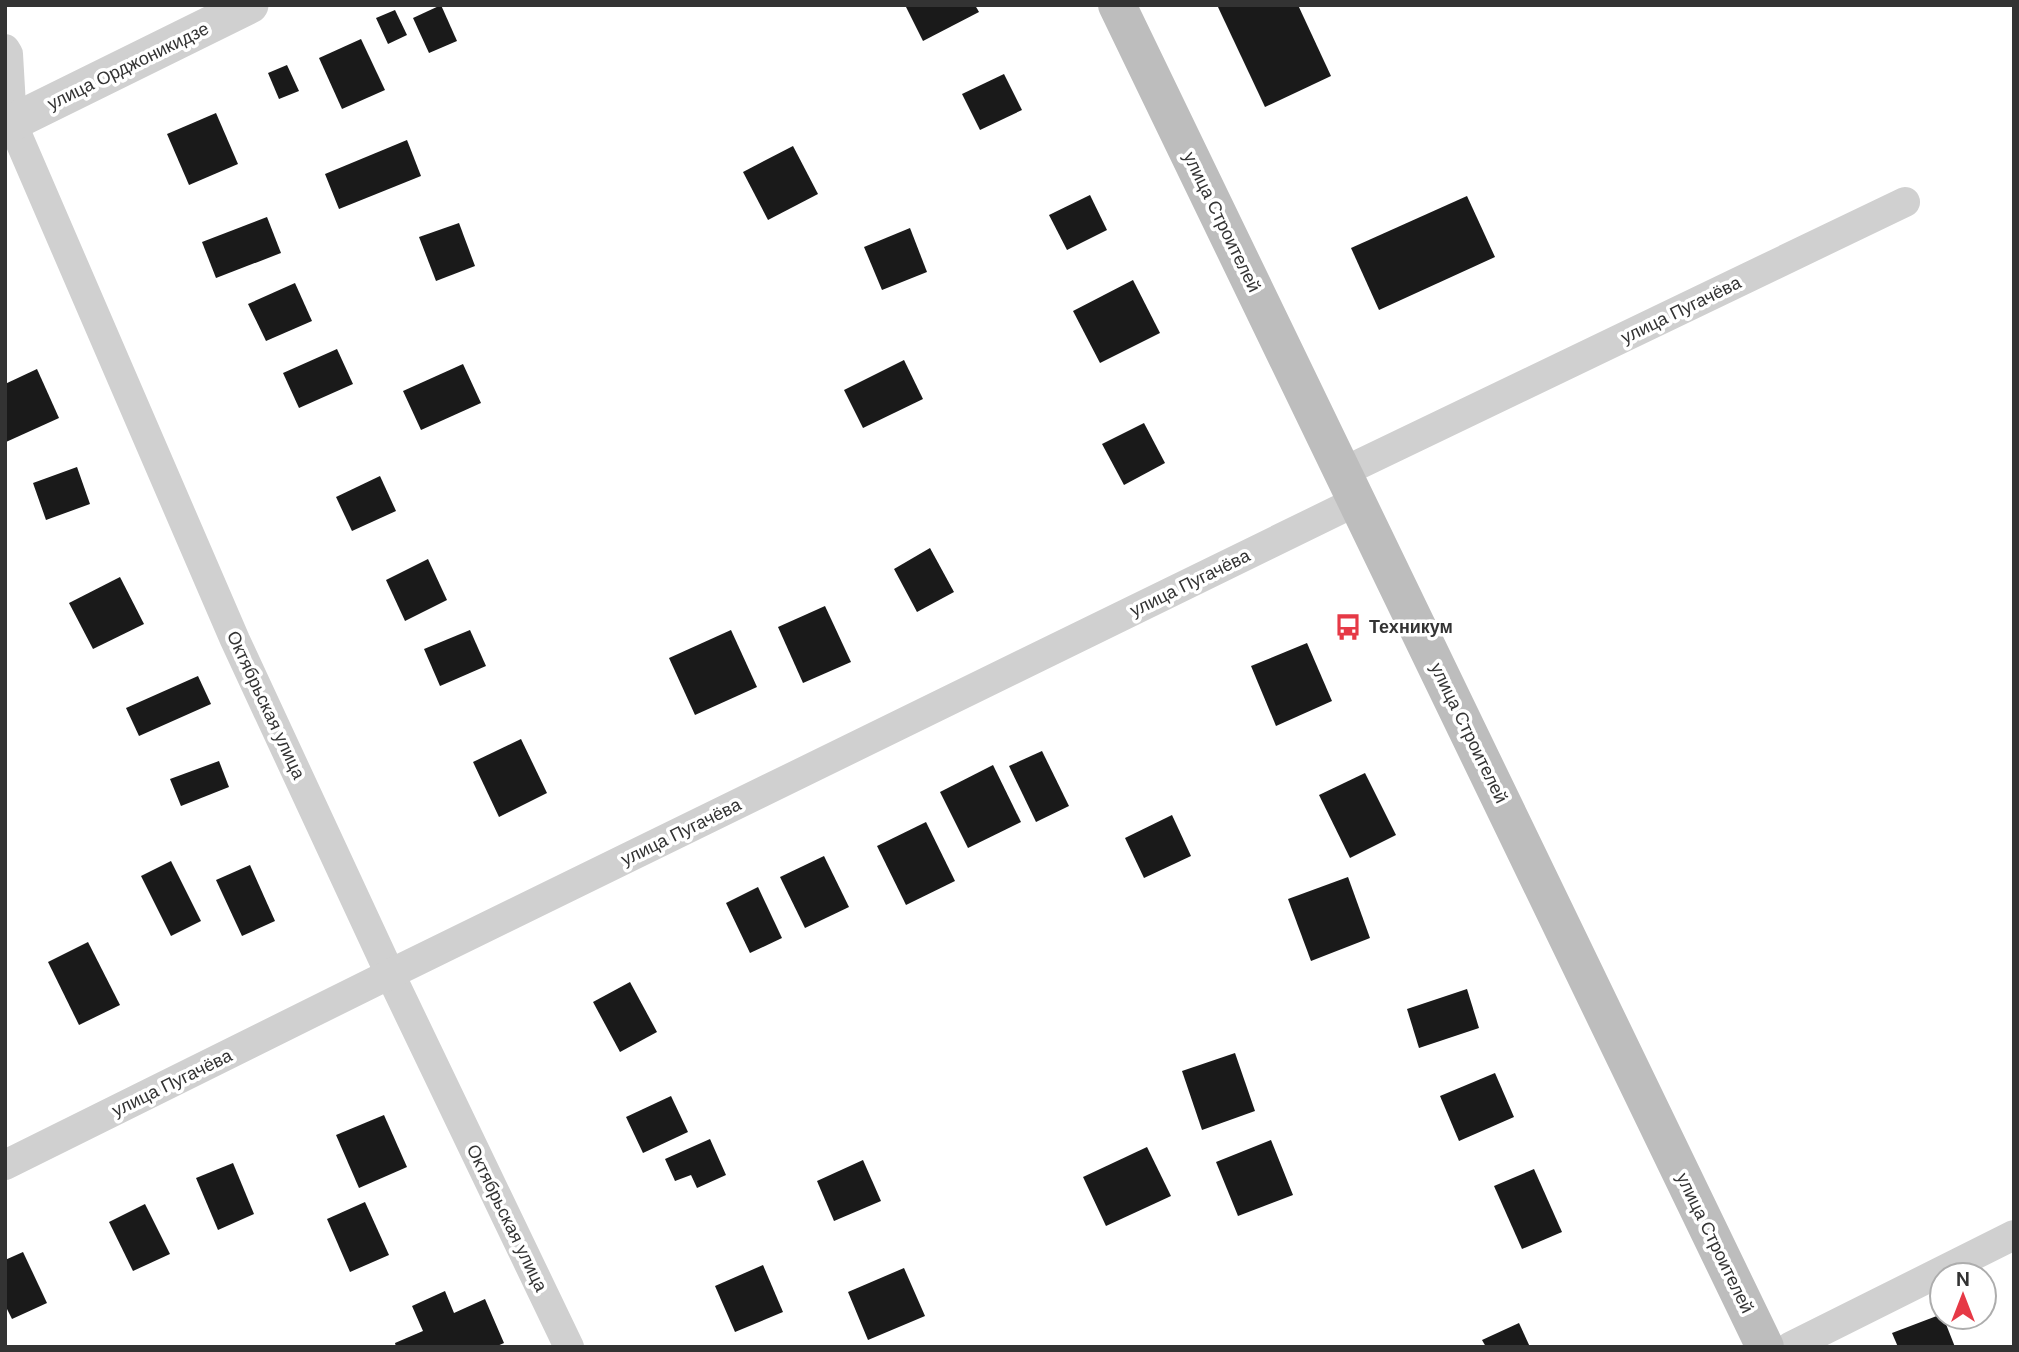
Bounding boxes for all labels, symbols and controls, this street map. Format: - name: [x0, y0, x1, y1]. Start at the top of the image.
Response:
- street label: улица Орджоникидзе: [43, 16, 213, 116]
- street label: улица Строителей: [1178, 148, 1266, 296]
- street label: улица Пугачёва: [1617, 270, 1746, 349]
- street label: улица Пугачёва: [1126, 543, 1255, 622]
- bus stop icon: Техникум: [1333, 612, 1363, 642]
- place label: Техникум: [1369, 615, 1453, 639]
- street label: Октябрьская улица: [221, 627, 311, 784]
- street label: улица Строителей: [1425, 659, 1513, 807]
- street label: улица Пугачёва: [617, 792, 746, 871]
- street label: улица Пугачёва: [108, 1043, 237, 1122]
- street label: Октябрьская улица: [461, 1140, 554, 1297]
- street label: улица Строителей: [1671, 1169, 1759, 1317]
- north arrow: [1928, 1261, 1998, 1331]
- text: N: [1956, 1267, 1970, 1292]

